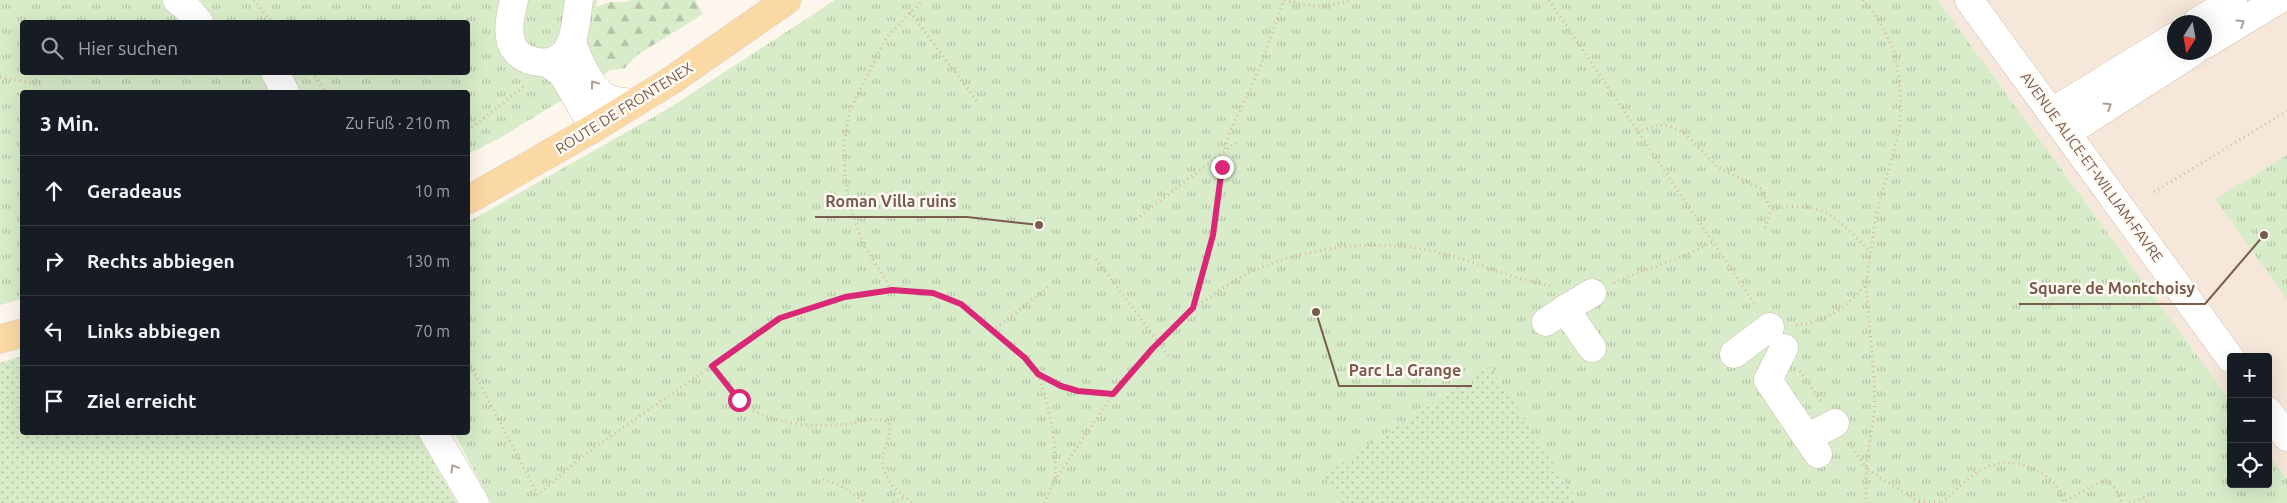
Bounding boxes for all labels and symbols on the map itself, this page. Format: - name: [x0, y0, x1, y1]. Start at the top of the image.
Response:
- north arrow: [2167, 15, 2212, 60]
- one-way arrow: [2236, 19, 2245, 29]
- street label: ROUTE DE FRONTENEX: [552, 59, 696, 157]
- street label: AVENUE ALICE-ET-WILLIAM-FAVRE: [2017, 69, 2167, 265]
- one-way arrow: [591, 80, 600, 90]
- one-way arrow: [2102, 102, 2111, 112]
- route end: [1211, 156, 1234, 179]
- callout: Roman Villa ruins: [815, 186, 967, 217]
- text: Roman Villa ruins: [825, 192, 957, 210]
- callout: Square de Montchoisy: [2019, 273, 2205, 304]
- text: Square de Montchoisy: [2029, 279, 2196, 297]
- callout: Parc La Grange: [1339, 355, 1472, 386]
- text: Parc La Grange: [1349, 361, 1461, 379]
- route start: [728, 389, 751, 412]
- one-way arrow: [451, 464, 461, 473]

